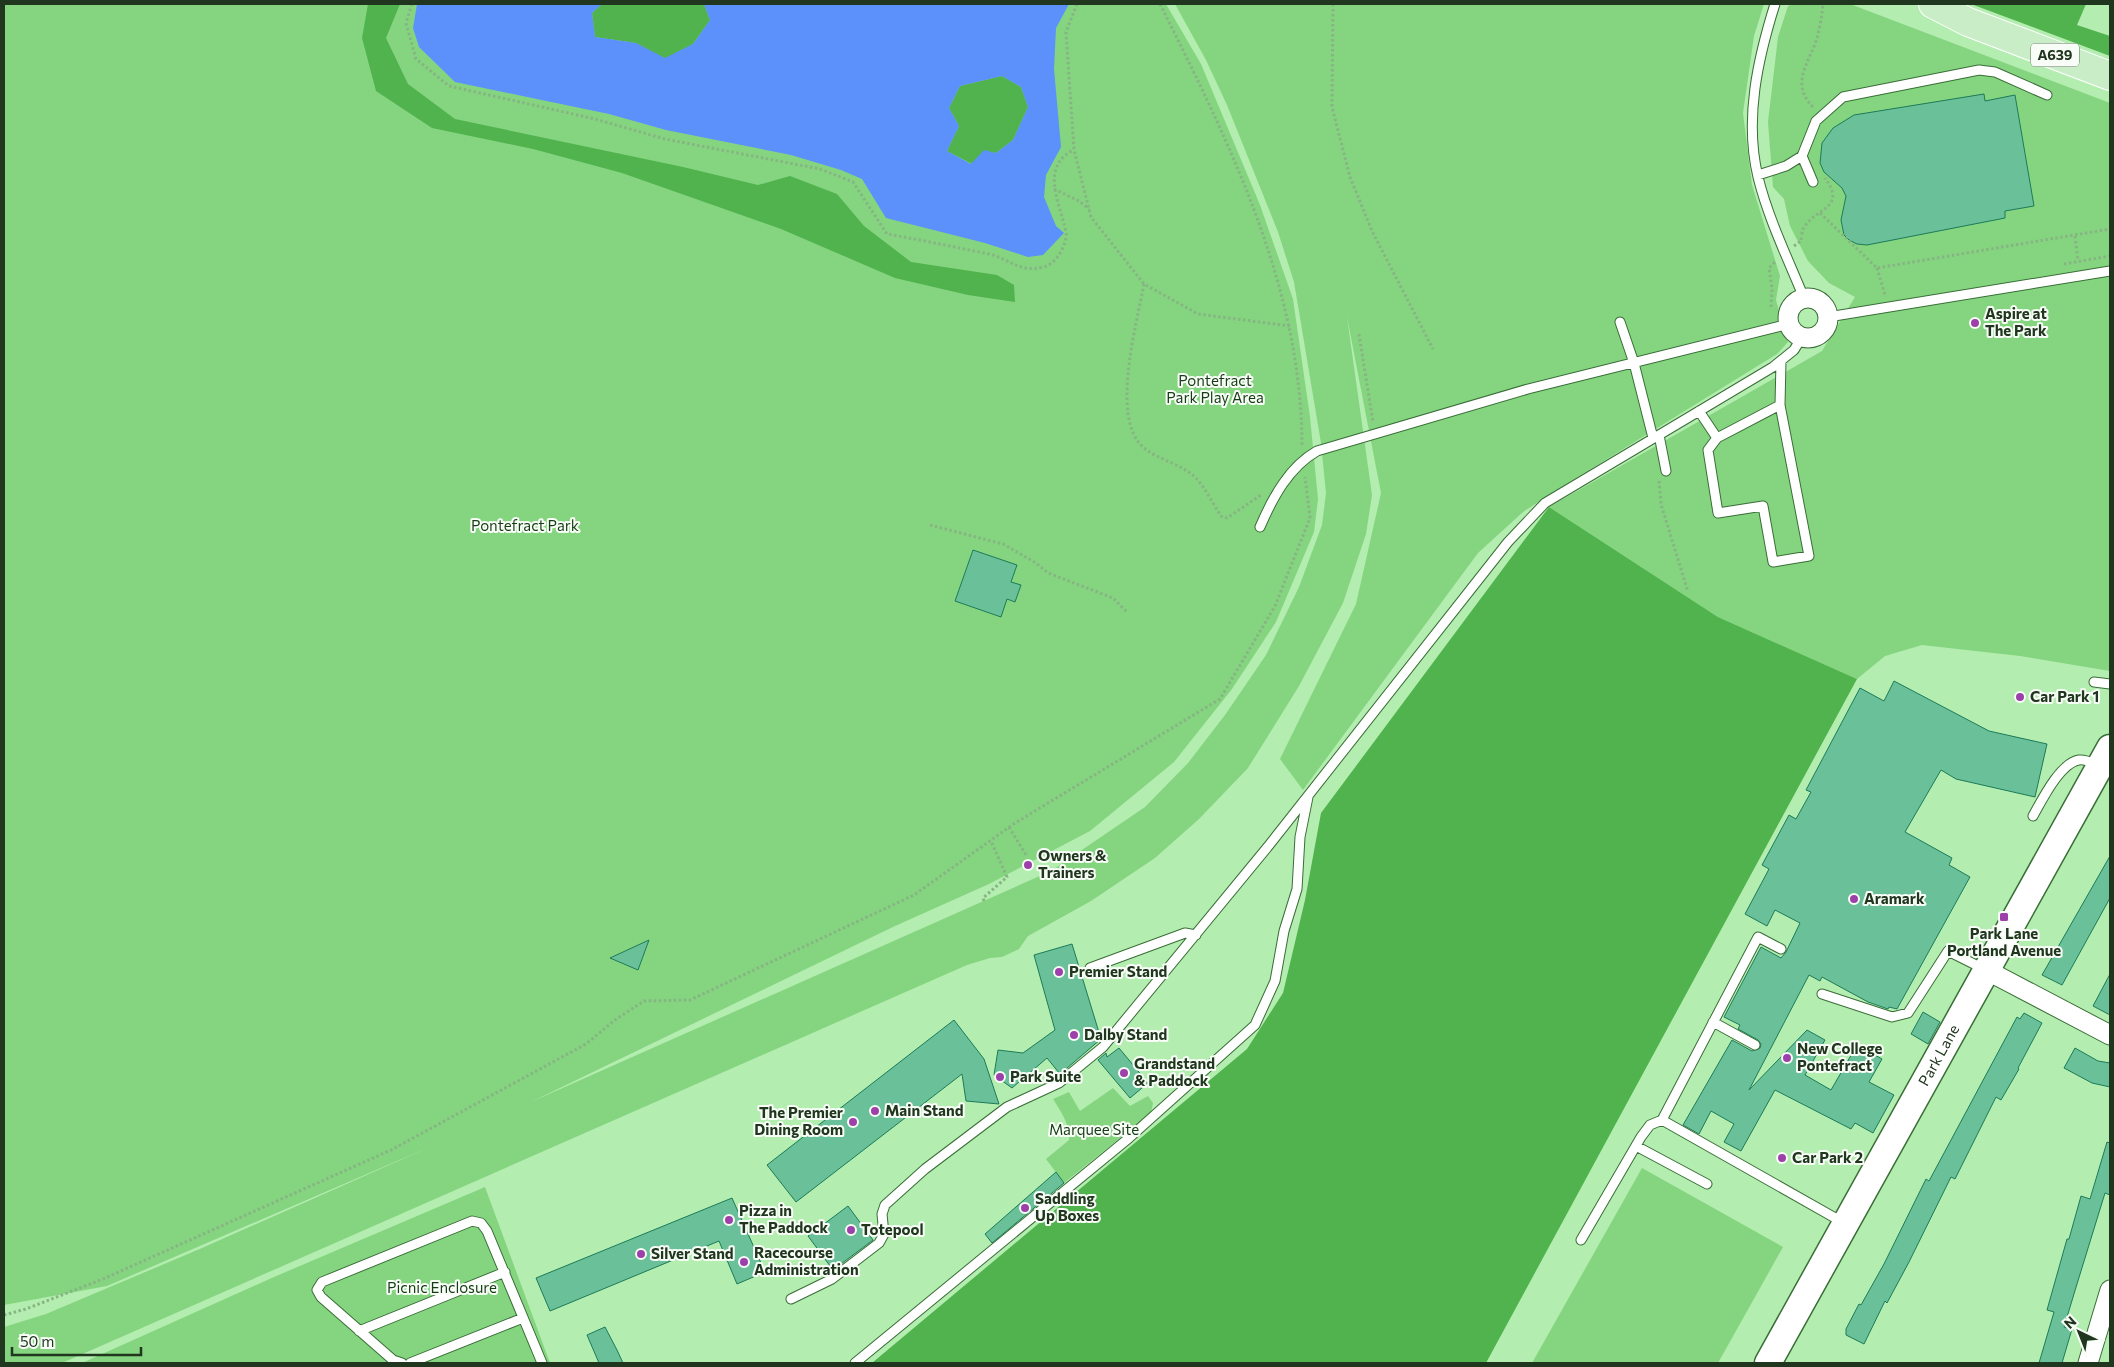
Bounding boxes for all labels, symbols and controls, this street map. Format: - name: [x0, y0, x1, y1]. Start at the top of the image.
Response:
- road number: A639: [2031, 44, 2079, 66]
- place label: Aspire at The Park: [1985, 304, 2047, 339]
- marker: Aspire at The Park: [1969, 317, 1981, 329]
- park label: Pontefract Park Play Area: [1166, 371, 1264, 406]
- park label: Pontefract Park: [471, 516, 579, 534]
- place label: Car Park 1: [2030, 687, 2099, 705]
- marker: Car Park 1: [2014, 691, 2026, 703]
- place label: Owners & Trainers: [1038, 846, 1107, 881]
- marker: Owners & Trainers: [1022, 859, 1034, 871]
- place label: Aramark: [1864, 889, 1925, 907]
- marker: Aramark: [1848, 893, 1860, 905]
- marker: Park Lane Portland Avenue: [1998, 911, 2010, 923]
- place label: Park Lane Portland Avenue: [1947, 924, 2061, 959]
- place label: Premier Stand: [1069, 962, 1167, 980]
- marker: Premier Stand: [1053, 966, 1065, 978]
- street label: Park Lane: [1914, 1021, 1962, 1089]
- place label: Dalby Stand: [1084, 1025, 1167, 1043]
- marker: Dalby Stand: [1068, 1029, 1080, 1041]
- place label: New College Pontefract: [1797, 1039, 1883, 1074]
- marker: New College Pontefract: [1781, 1052, 1793, 1064]
- place label: Grandstand & Paddock: [1134, 1054, 1215, 1089]
- place label: Park Suite: [1010, 1067, 1081, 1085]
- marker: Grandstand & Paddock: [1118, 1067, 1130, 1079]
- marker: Park Suite: [994, 1071, 1006, 1083]
- place label: Main Stand: [885, 1101, 963, 1119]
- place label: The Premier Dining Room: [754, 1103, 843, 1138]
- marker: Main Stand: [869, 1105, 881, 1117]
- marker: The Premier Dining Room: [847, 1116, 859, 1128]
- park label: Marquee Site: [1049, 1120, 1139, 1138]
- place label: Car Park 2: [1792, 1148, 1863, 1166]
- marker: Car Park 2: [1776, 1152, 1788, 1164]
- place label: Saddling Up Boxes: [1035, 1189, 1099, 1224]
- place label: Pizza in The Paddock: [739, 1201, 829, 1236]
- marker: Saddling Up Boxes: [1019, 1202, 1031, 1214]
- marker: Pizza in The Paddock: [723, 1214, 735, 1226]
- place label: Totepool: [861, 1220, 924, 1238]
- marker: Totepool: [845, 1224, 857, 1236]
- place label: Racecourse Administration: [754, 1243, 859, 1278]
- place label: Silver Stand: [651, 1244, 734, 1262]
- marker: Silver Stand: [635, 1248, 647, 1260]
- marker: Racecourse Administration: [738, 1256, 750, 1268]
- park label: Picnic Enclosure: [387, 1278, 497, 1296]
- north arrow: [2054, 1307, 2104, 1357]
- text: N: [2060, 1312, 2079, 1332]
- scale bar: [12, 1324, 141, 1356]
- text: 50 m: [20, 1332, 54, 1350]

